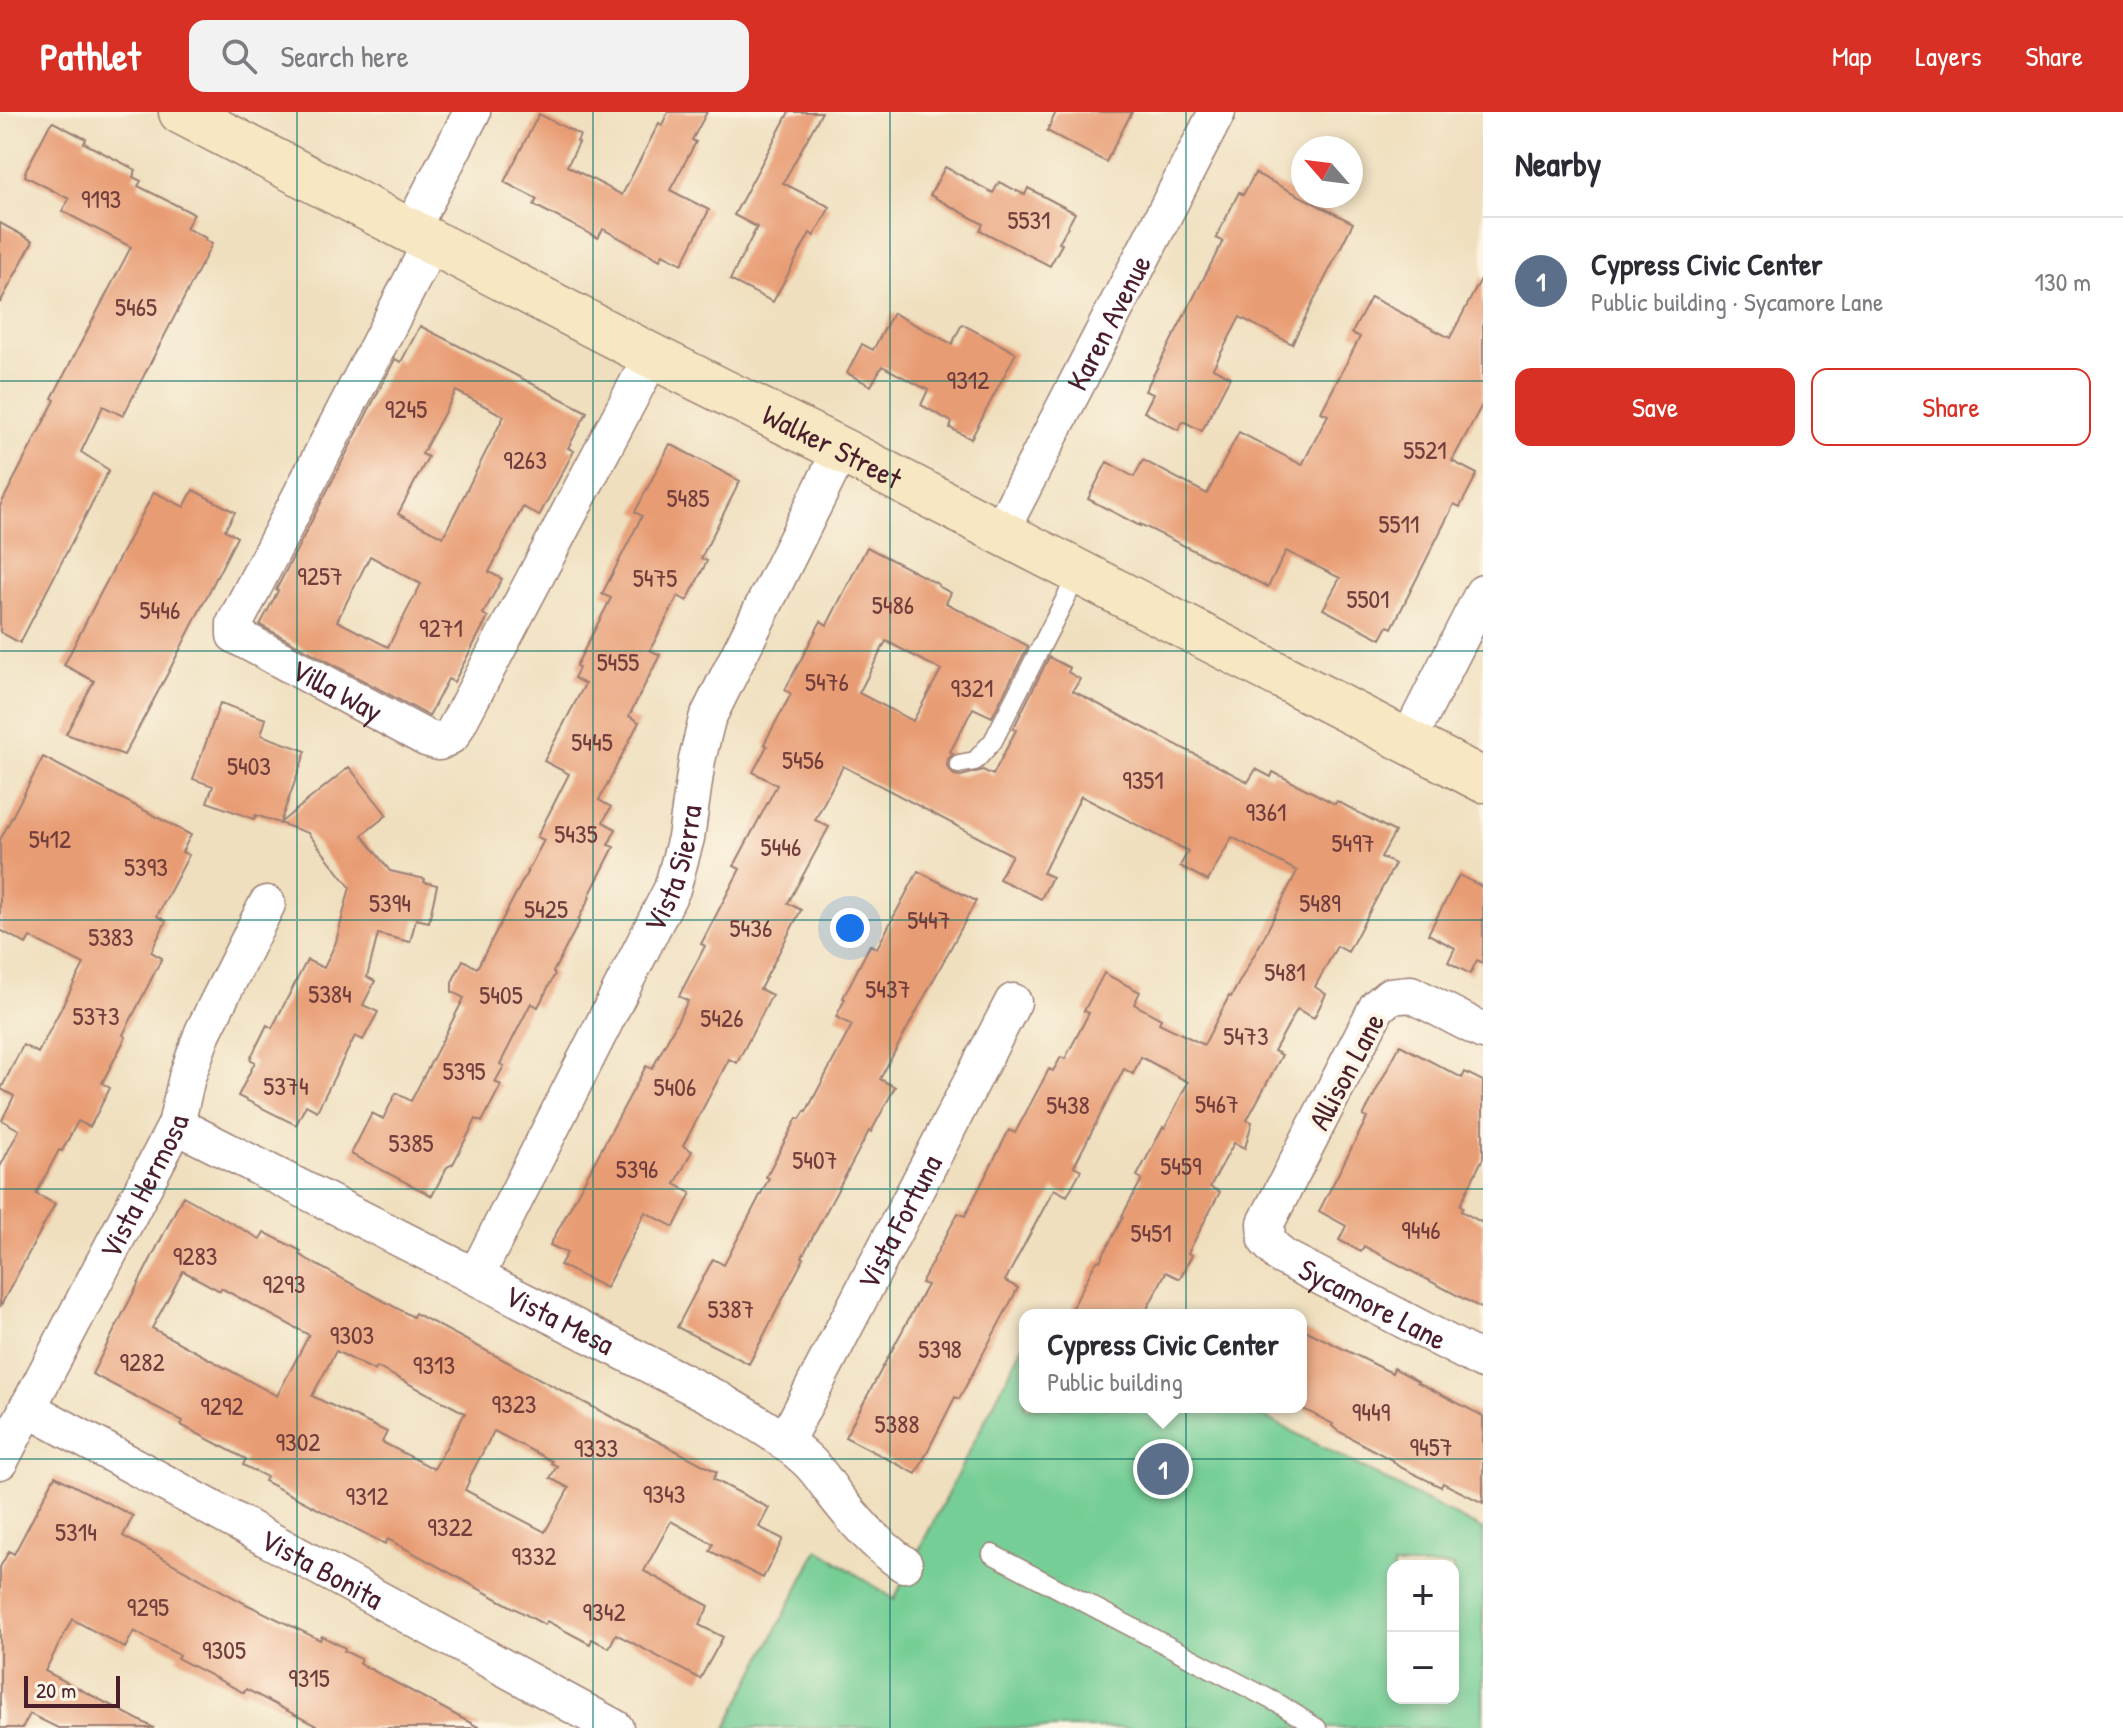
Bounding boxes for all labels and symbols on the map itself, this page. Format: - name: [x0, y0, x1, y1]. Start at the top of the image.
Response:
- north arrow: [1291, 136, 1363, 208]
- house number: 9193: [81, 181, 121, 216]
- house number: 5531: [1007, 202, 1051, 237]
- street label: Karen Avenue: [1057, 248, 1160, 397]
- house number: 5465: [115, 289, 157, 324]
- house number: 9312: [947, 362, 989, 397]
- house number: 9245: [385, 391, 427, 426]
- street label: Walker Street: [756, 394, 909, 498]
- house number: 5521: [1403, 432, 1447, 467]
- house number: 9263: [503, 442, 547, 477]
- house number: 5485: [666, 480, 710, 515]
- house number: 5511: [1379, 506, 1419, 541]
- house number: 9257: [297, 558, 343, 593]
- house number: 5475: [633, 560, 677, 595]
- house number: 5501: [1346, 581, 1390, 616]
- house number: 5486: [872, 587, 914, 622]
- house number: 5446: [140, 592, 180, 627]
- house number: 9271: [419, 610, 463, 645]
- house number: 5455: [597, 644, 639, 679]
- street label: Villa Way: [285, 649, 390, 731]
- house number: 5476: [805, 664, 849, 699]
- house number: 9321: [951, 670, 993, 705]
- house number: 5445: [571, 724, 613, 759]
- house number: 5456: [782, 742, 824, 777]
- house number: 5403: [227, 748, 271, 783]
- house number: 9351: [1122, 762, 1164, 797]
- house number: 9361: [1245, 794, 1287, 829]
- street label: Vista Sierra: [634, 802, 710, 939]
- house number: 5435: [554, 816, 598, 851]
- house number: 5412: [29, 821, 71, 856]
- house number: 5497: [1331, 825, 1375, 860]
- house number: 5446: [761, 829, 801, 864]
- house number: 5393: [124, 849, 168, 884]
- house number: 5394: [369, 885, 411, 920]
- house number: 5489: [1299, 885, 1341, 920]
- house number: 5425: [524, 891, 568, 926]
- house number: 5447: [907, 902, 951, 937]
- your location: [830, 908, 870, 948]
- house number: 5436: [730, 910, 772, 945]
- house number: 5383: [88, 919, 134, 954]
- house number: 5481: [1264, 954, 1306, 989]
- house number: 5437: [865, 971, 911, 1006]
- house number: 5384: [308, 976, 352, 1011]
- house number: 5405: [479, 977, 523, 1012]
- house number: 5373: [72, 998, 120, 1033]
- house number: 5426: [700, 1000, 744, 1035]
- street label: Allison Lane: [1299, 1006, 1393, 1136]
- house number: 5473: [1223, 1018, 1269, 1053]
- house number: 5395: [442, 1053, 486, 1088]
- house number: 5374: [263, 1068, 309, 1103]
- house number: 5406: [654, 1069, 696, 1104]
- house number: 5467: [1195, 1086, 1239, 1121]
- house number: 5438: [1046, 1087, 1090, 1122]
- street label: Vista Hermosa: [90, 1111, 198, 1265]
- house number: 5385: [389, 1125, 433, 1160]
- house number: 5407: [792, 1142, 838, 1177]
- street label: Vista Fortuna: [848, 1147, 951, 1296]
- house number: 5459: [1160, 1148, 1202, 1183]
- house number: 5396: [616, 1151, 658, 1186]
- house number: 9446: [1401, 1212, 1441, 1247]
- house number: 5451: [1130, 1215, 1172, 1250]
- house number: 9283: [173, 1238, 217, 1273]
- street label: Sycamore Lane: [1292, 1249, 1454, 1359]
- house number: 9293: [263, 1266, 305, 1301]
- street label: Vista Mesa: [498, 1275, 621, 1364]
- house number: 5387: [708, 1291, 754, 1326]
- house number: 9303: [330, 1317, 374, 1352]
- house number: 5398: [918, 1331, 962, 1366]
- house number: 9282: [119, 1344, 165, 1379]
- house number: 9313: [413, 1347, 455, 1382]
- house number: 9323: [491, 1386, 537, 1421]
- house number: 9292: [200, 1388, 244, 1423]
- house number: 9449: [1352, 1394, 1390, 1429]
- house number: 5388: [874, 1406, 920, 1441]
- house number: 9302: [275, 1424, 321, 1459]
- house number: 9457: [1409, 1429, 1453, 1464]
- house number: 9333: [574, 1430, 618, 1465]
- pin: 1: [1137, 1439, 1189, 1499]
- house number: 9343: [643, 1476, 685, 1511]
- house number: 9312: [346, 1478, 388, 1513]
- house number: 9322: [427, 1509, 473, 1544]
- house number: 5314: [55, 1514, 97, 1549]
- street label: Vista Bonita: [254, 1519, 391, 1618]
- house number: 9332: [511, 1538, 557, 1573]
- house number: 9295: [127, 1589, 169, 1624]
- house number: 9342: [582, 1594, 626, 1629]
- house number: 9305: [202, 1632, 246, 1667]
- house number: 9315: [288, 1660, 330, 1695]
- scale bar: [24, 1672, 120, 1708]

